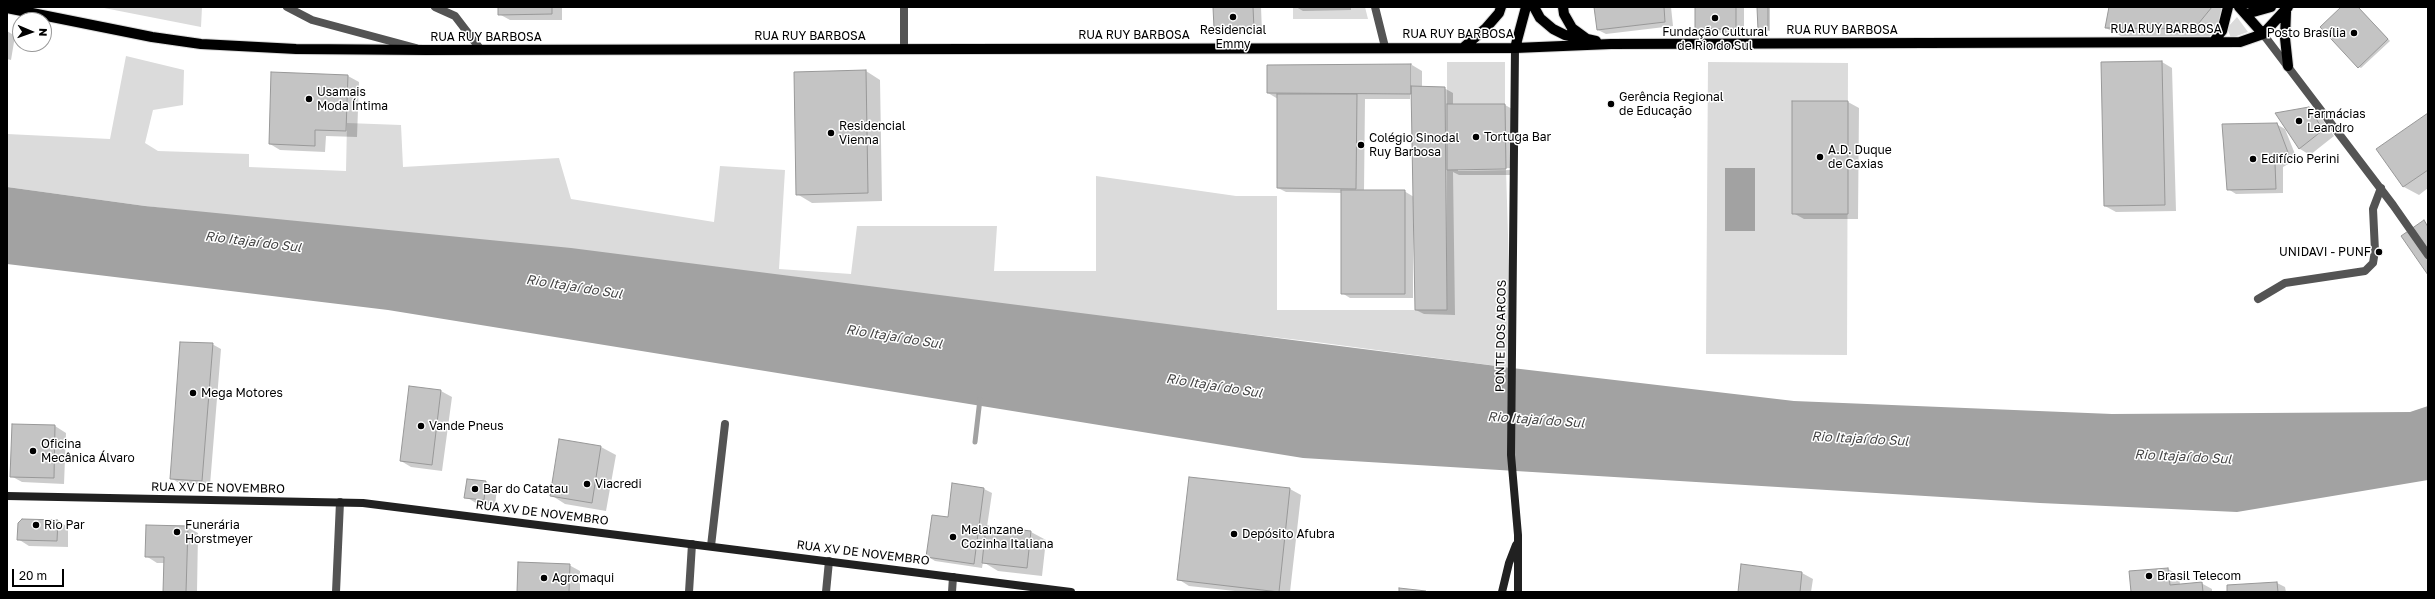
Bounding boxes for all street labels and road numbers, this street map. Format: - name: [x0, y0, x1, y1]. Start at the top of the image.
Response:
- street label: RUA RUY BARBOSA: [2110, 22, 2222, 36]
- street label: RUA RUY BARBOSA: [1786, 23, 1898, 37]
- street label: RUA RUY BARBOSA: [1402, 27, 1514, 41]
- street label: RUA RUY BARBOSA: [1078, 28, 1190, 42]
- street label: RUA RUY BARBOSA: [754, 29, 866, 43]
- street label: RUA RUY BARBOSA: [430, 30, 542, 44]
- street label: PONTE DOS ARCOS: [1493, 280, 1509, 392]
- street label: RUA XV DE NOVEMBRO: [151, 480, 285, 496]
- street label: RUA XV DE NOVEMBRO: [475, 498, 609, 528]
- street label: RUA XV DE NOVEMBRO: [796, 538, 930, 568]

